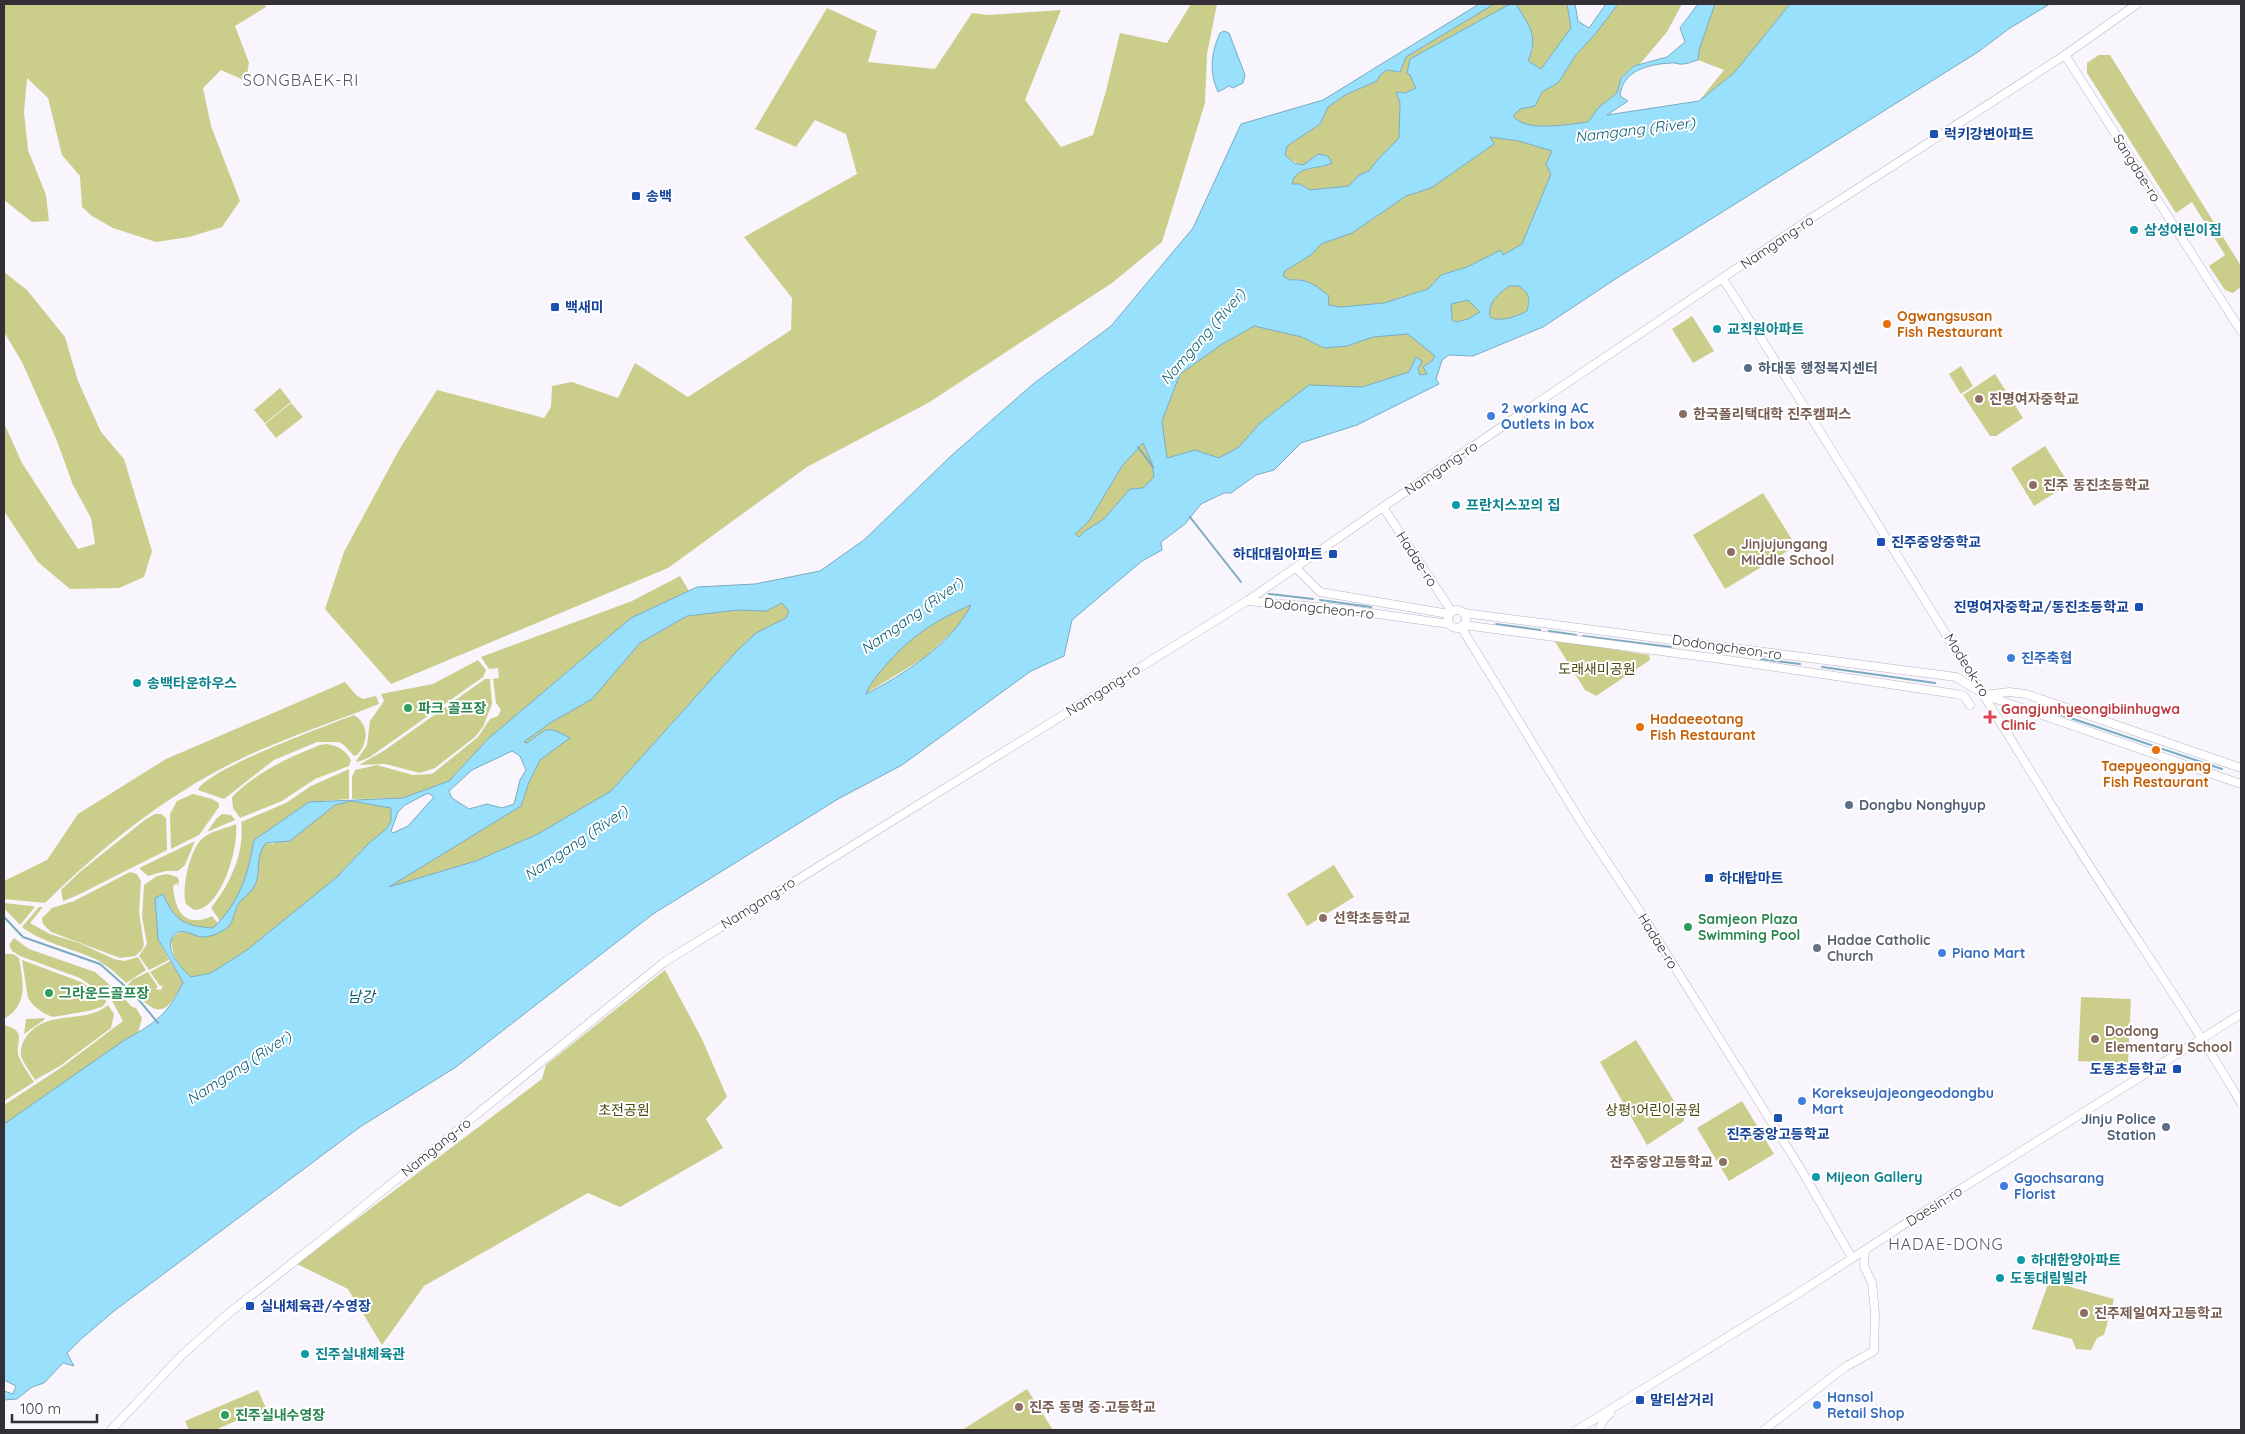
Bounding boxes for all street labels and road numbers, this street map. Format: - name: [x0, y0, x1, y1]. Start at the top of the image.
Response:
- street label: Sangdae-ro: [2109, 131, 2165, 205]
- street label: Namgang-ro: [1737, 211, 1817, 273]
- street label: Namgang-ro: [1401, 437, 1481, 499]
- street label: Hadae-ro: [1392, 528, 1442, 590]
- street label: Dodongcheon-ro: [1263, 593, 1375, 623]
- street label: Dodongcheon-ro: [1671, 630, 1783, 664]
- street label: Modeok-ro: [1940, 630, 1994, 700]
- street label: Namgang-ro: [1062, 660, 1144, 720]
- street label: Namgang-ro: [717, 873, 799, 933]
- street label: Hadae-ro: [1634, 910, 1682, 972]
- street label: Namgang-ro: [398, 1113, 474, 1181]
- street label: Daesin-ro: [1902, 1182, 1966, 1230]

